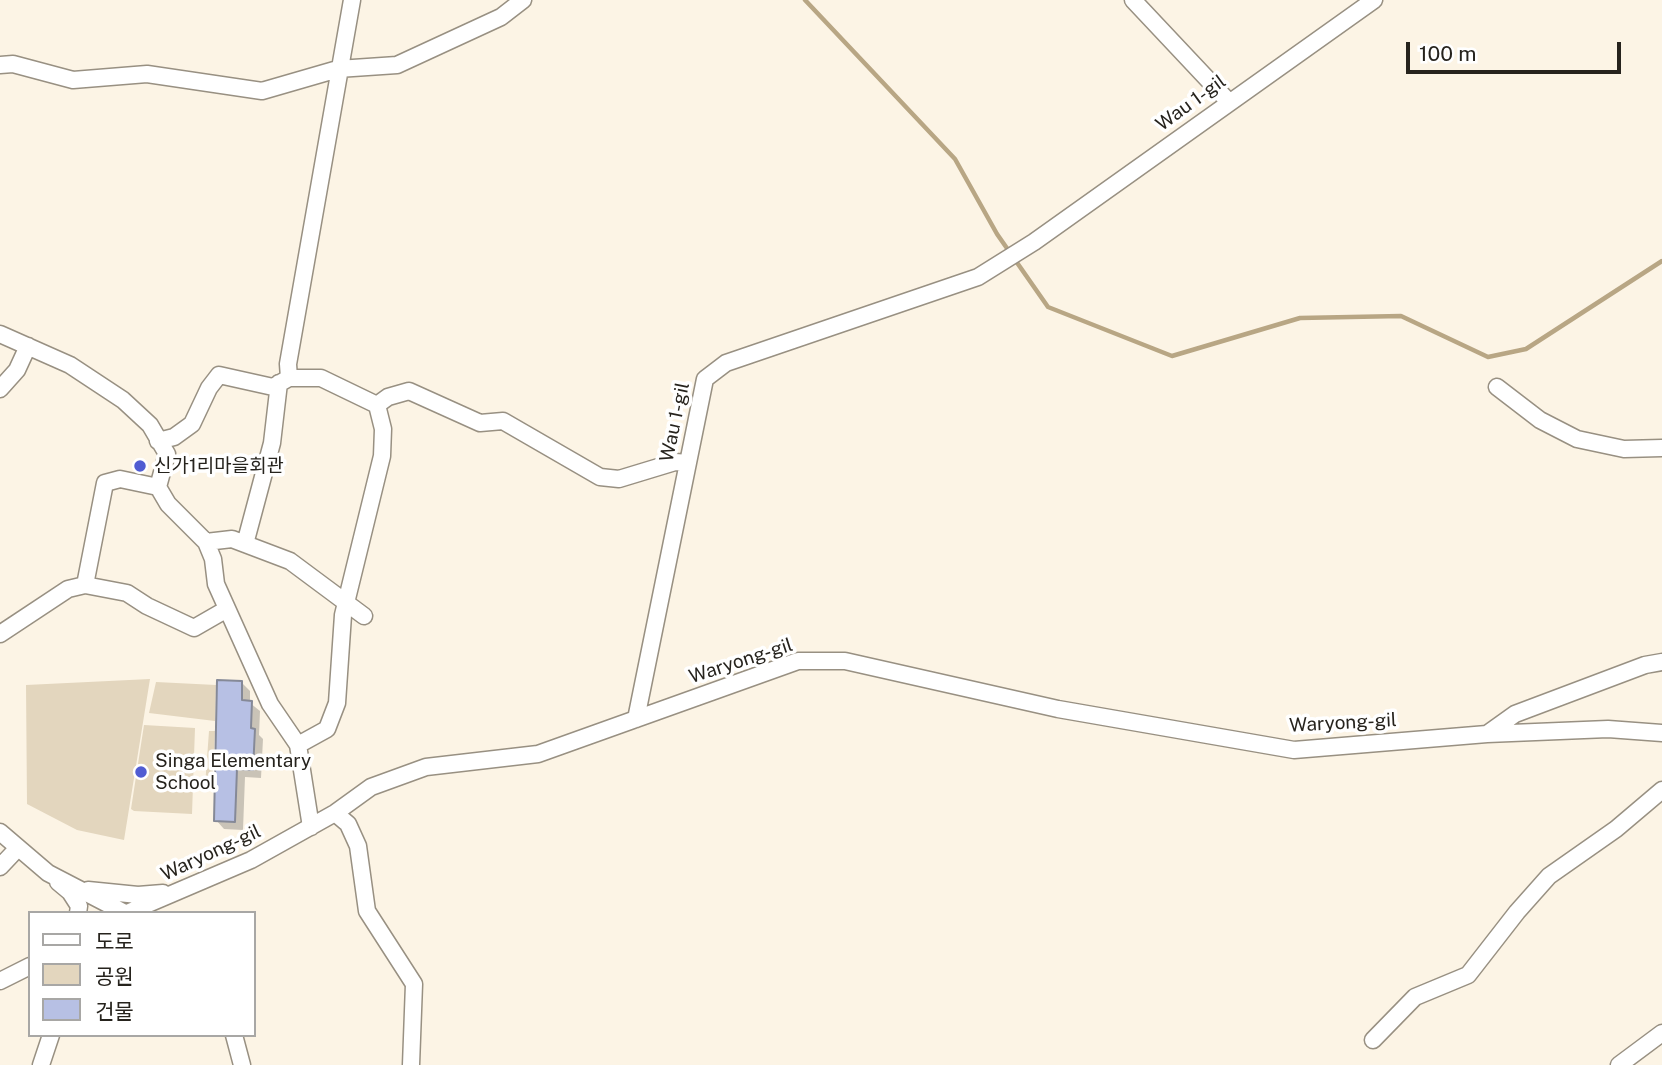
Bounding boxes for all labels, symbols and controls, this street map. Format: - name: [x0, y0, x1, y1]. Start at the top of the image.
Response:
- scale bar: [1410, 28, 1625, 72]
- text: 100 m: [1419, 41, 1476, 66]
- street label: Wau 1-gil: [1152, 70, 1230, 136]
- street label: Wau 1-gil: [655, 380, 695, 464]
- place label: 신가1리마을회관: [154, 455, 284, 477]
- marker: 신가1리마을회관: [132, 458, 148, 474]
- street label: Waryong-gil: [686, 634, 796, 688]
- street label: Waryong-gil: [1289, 709, 1397, 737]
- place label: Singa Elementary School: [155, 750, 311, 794]
- marker: Singa Elementary School: [133, 764, 149, 780]
- street label: Waryong-gil: [157, 820, 265, 886]
- legend: [28, 911, 256, 1037]
- text: 도로: [95, 929, 134, 954]
- text: 공원: [95, 964, 134, 989]
- text: 건물: [95, 999, 134, 1024]

